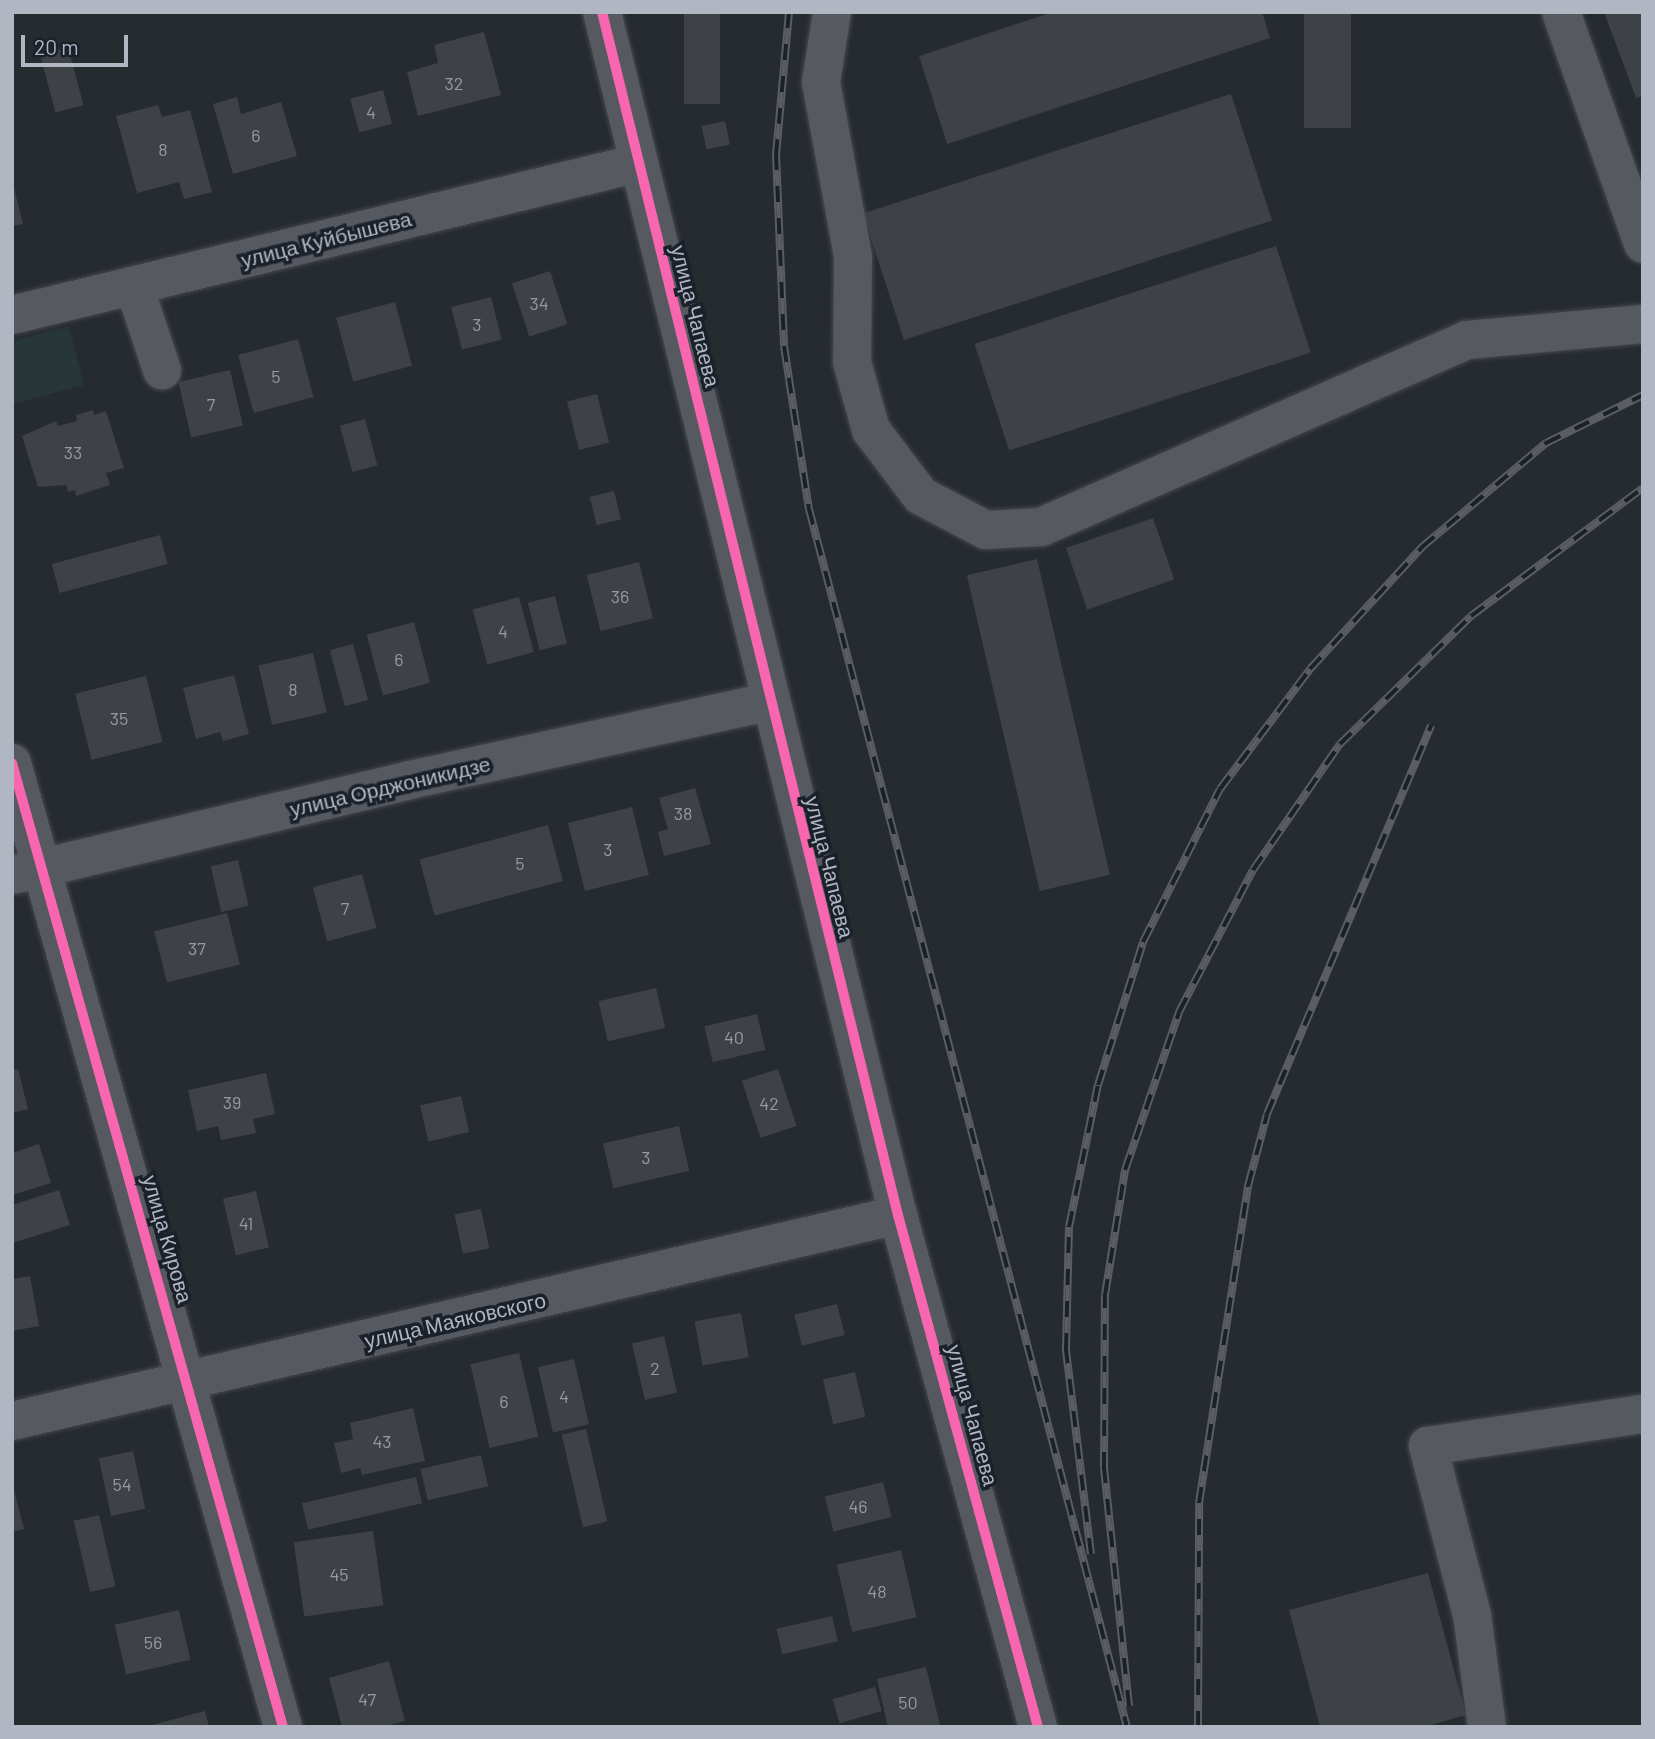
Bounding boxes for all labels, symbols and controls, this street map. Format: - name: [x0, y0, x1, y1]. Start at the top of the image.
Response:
- scale bar: [24, 21, 131, 65]
- text: 20 m: [34, 34, 79, 59]
- house number: 32: [445, 72, 463, 94]
- house number: 4: [366, 101, 376, 123]
- house number: 6: [251, 124, 261, 146]
- house number: 8: [158, 138, 168, 160]
- street label: улица Куйбышева: [238, 206, 414, 272]
- street label: улица Чапаева: [666, 243, 726, 389]
- house number: 34: [529, 292, 549, 314]
- house number: 3: [472, 313, 482, 335]
- house number: 5: [271, 365, 281, 387]
- house number: 7: [207, 393, 215, 415]
- house number: 33: [64, 441, 82, 463]
- house number: 36: [611, 585, 629, 607]
- house number: 4: [498, 620, 508, 642]
- house number: 6: [394, 648, 404, 670]
- house number: 8: [288, 678, 298, 700]
- house number: 35: [110, 707, 128, 729]
- street label: улица Орджоникидзе: [287, 751, 493, 821]
- street label: улица Чапаева: [800, 794, 860, 940]
- house number: 38: [674, 802, 692, 824]
- house number: 3: [603, 838, 613, 860]
- house number: 5: [515, 852, 525, 874]
- house number: 7: [341, 897, 349, 919]
- house number: 37: [188, 937, 206, 959]
- house number: 40: [724, 1026, 744, 1048]
- house number: 39: [223, 1091, 241, 1113]
- house number: 42: [759, 1092, 779, 1114]
- house number: 3: [641, 1146, 651, 1168]
- street label: улица Кирова: [138, 1172, 198, 1306]
- house number: 41: [239, 1212, 253, 1234]
- street label: улица Маяковского: [362, 1287, 548, 1353]
- street label: улица Чапаева: [942, 1342, 1004, 1488]
- house number: 2: [650, 1357, 660, 1379]
- house number: 4: [559, 1385, 569, 1407]
- house number: 6: [499, 1390, 509, 1412]
- house number: 43: [372, 1430, 392, 1452]
- house number: 54: [112, 1473, 132, 1495]
- house number: 46: [848, 1495, 868, 1517]
- house number: 45: [329, 1563, 349, 1585]
- house number: 48: [867, 1580, 887, 1602]
- house number: 56: [144, 1631, 162, 1653]
- house number: 47: [358, 1688, 376, 1710]
- house number: 50: [898, 1691, 918, 1713]

